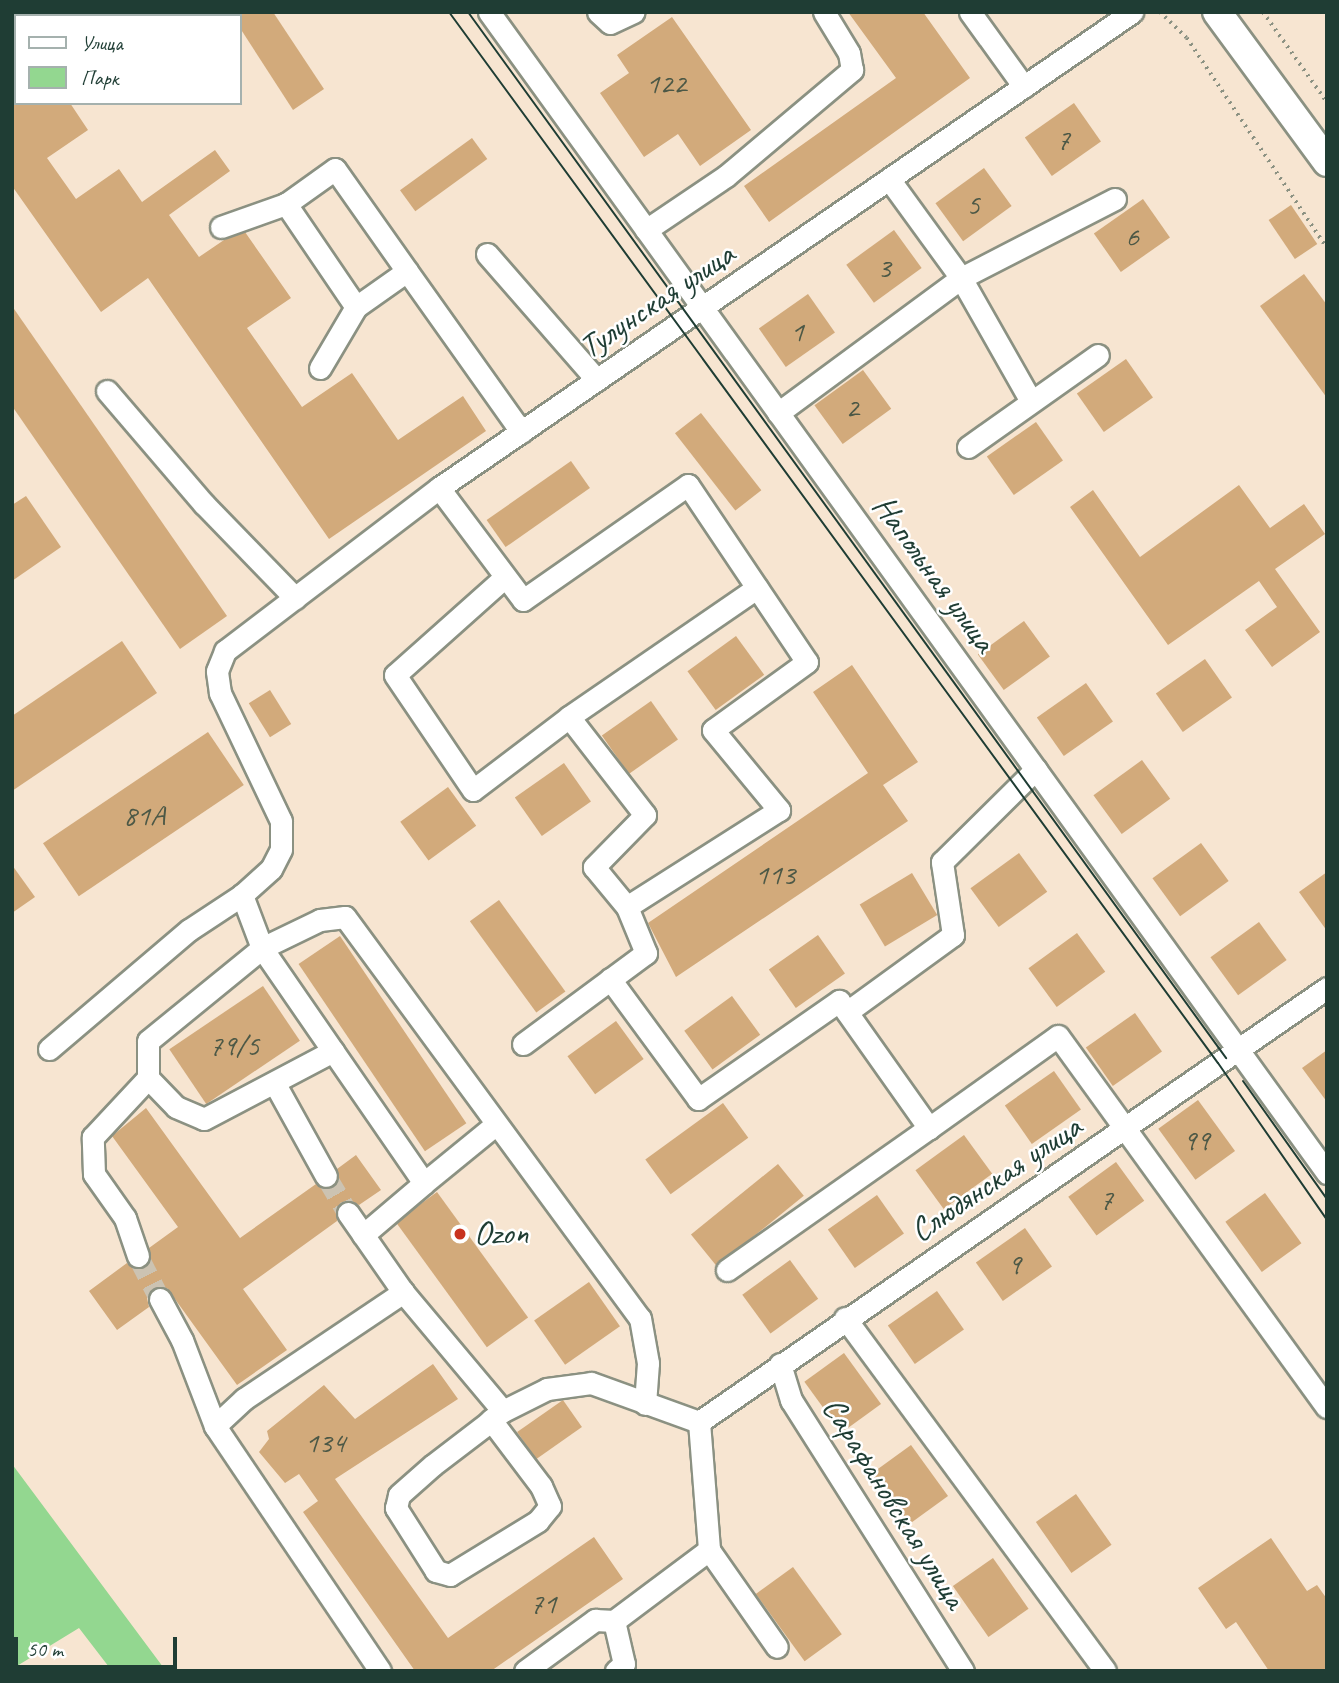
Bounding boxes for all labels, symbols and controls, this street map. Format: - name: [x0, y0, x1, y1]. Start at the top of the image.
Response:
- legend: [14, 14, 242, 105]
- text: Улица: [81, 30, 123, 56]
- text: Парк: [81, 65, 118, 91]
- house number: 122: [646, 65, 686, 101]
- house number: 7: [1056, 121, 1070, 157]
- house number: 5: [966, 186, 980, 222]
- house number: 6: [1125, 218, 1139, 254]
- street label: Тулунская улица: [571, 234, 743, 368]
- house number: 3: [877, 249, 891, 285]
- house number: 1: [790, 313, 804, 349]
- house number: 2: [845, 389, 859, 425]
- street label: Напольная улица: [863, 487, 1005, 661]
- house number: 81А: [123, 797, 165, 833]
- house number: 113: [755, 856, 795, 892]
- house number: 79/5: [209, 1027, 259, 1063]
- street label: Слюдянская улица: [902, 1107, 1090, 1251]
- house number: 99: [1183, 1122, 1209, 1158]
- house number: 7: [1099, 1181, 1113, 1217]
- place label: Ozon: [474, 1214, 528, 1254]
- marker: Ozon: [452, 1226, 468, 1242]
- house number: 9: [1007, 1246, 1021, 1282]
- street label: Сарафановская улица: [813, 1390, 975, 1616]
- house number: 134: [305, 1424, 345, 1460]
- house number: 71: [530, 1585, 556, 1621]
- scale bar: [18, 1624, 180, 1668]
- text: 50 m: [27, 1636, 63, 1662]

